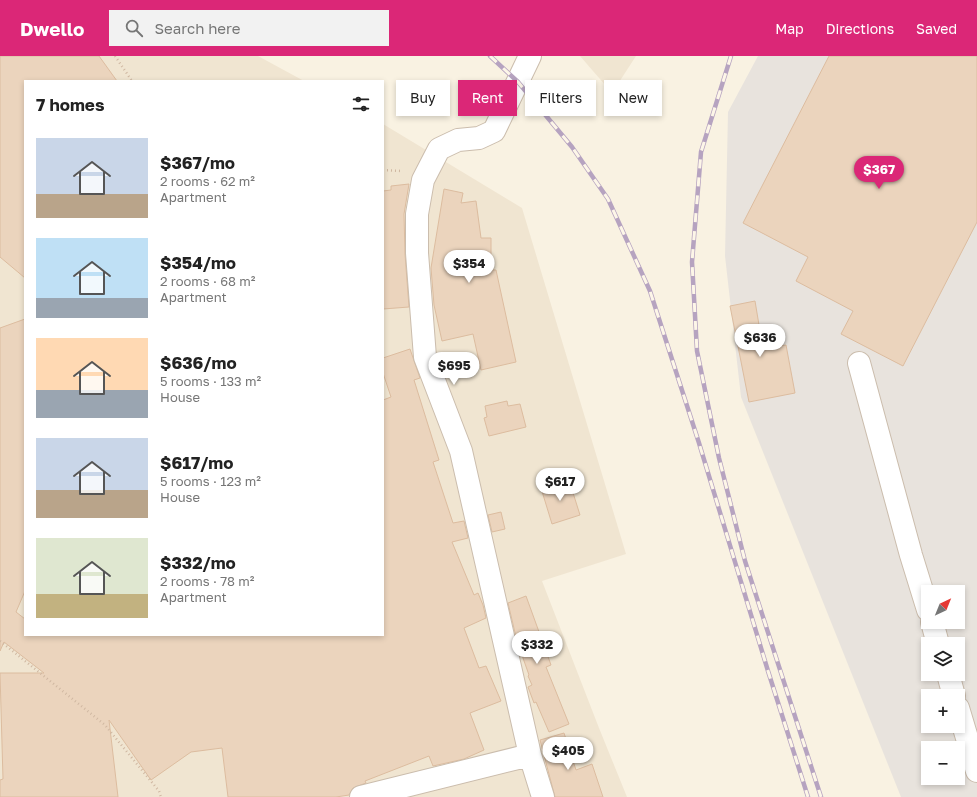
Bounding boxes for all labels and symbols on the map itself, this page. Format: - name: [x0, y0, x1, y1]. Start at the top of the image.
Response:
- pin: $367: [855, 156, 903, 190]
- pin: $354: [445, 250, 493, 284]
- pin: $636: [736, 324, 784, 358]
- pin: $695: [430, 352, 478, 386]
- pin: $617: [536, 468, 584, 502]
- north arrow: [921, 585, 965, 629]
- pin: $332: [513, 631, 561, 665]
- pin: $405: [544, 737, 592, 771]

